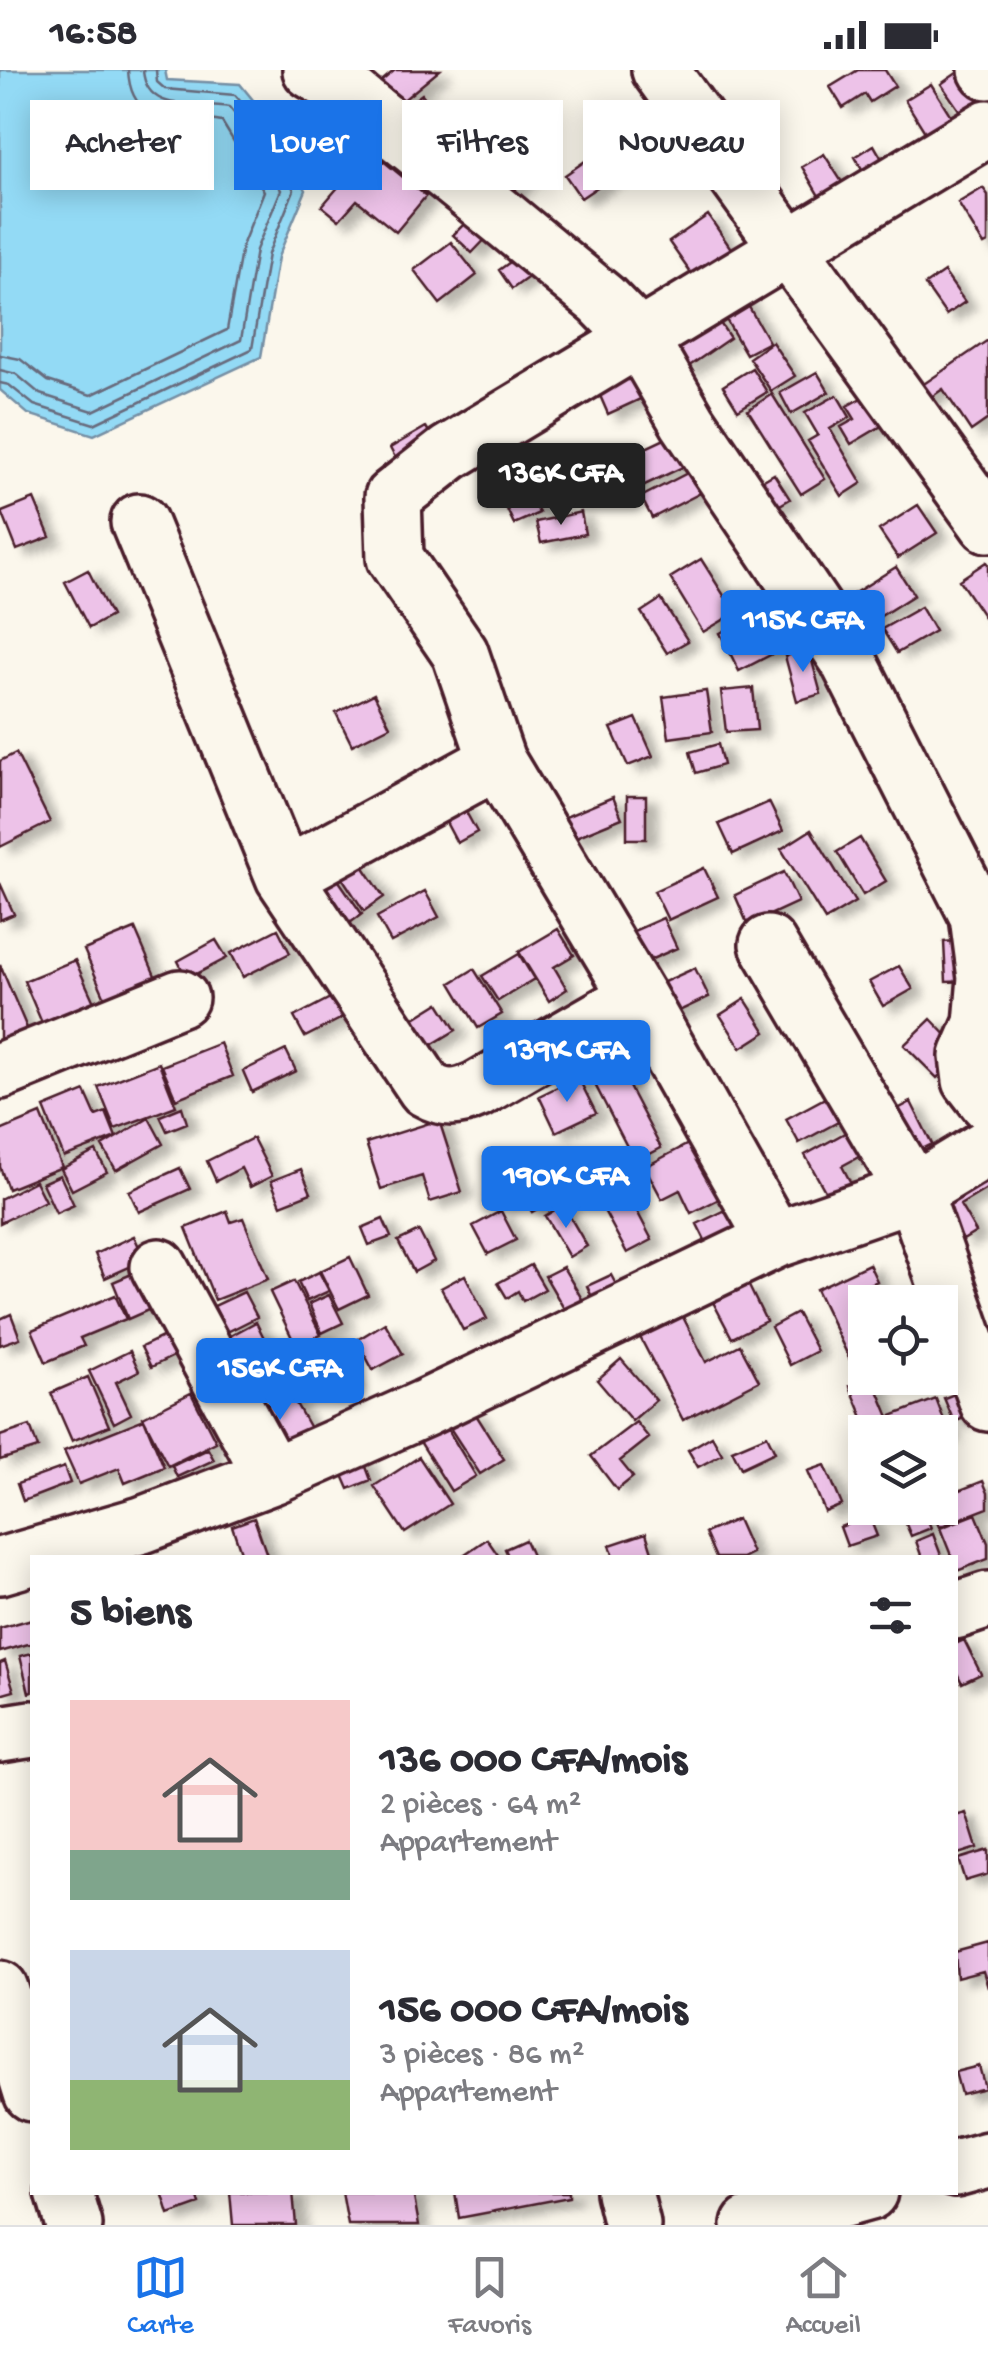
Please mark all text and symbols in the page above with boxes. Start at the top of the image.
text: 16:58 [50,13,137,57]
chip: Acheter [30,100,214,190]
chip: Louer [234,100,382,190]
chip: Filtres [402,100,563,190]
chip: Nouveau [583,100,780,190]
pin: 136K CFA [458,443,664,528]
text: 136K CFA [499,456,623,494]
pin: 115K CFA [700,590,906,675]
text: 115K CFA [743,603,863,641]
pin: 139K CFA [464,1020,670,1105]
text: 139K CFA [505,1033,629,1071]
pin: 190K CFA [463,1146,669,1231]
text: 190K CFA [504,1159,628,1197]
map controls [848,1285,958,1525]
button: locate [848,1285,958,1395]
pin: 156K CFA [177,1338,383,1423]
text: 156K CFA [218,1351,342,1389]
button: layers [848,1415,958,1525]
icon: filters [863,1588,918,1643]
text: 5 biens [70,1591,190,1640]
text: 136 000 CFA/mois [380,1738,687,1787]
icon: home [150,1740,270,1860]
text: 2 pièces · 64 m² [380,1787,581,1825]
text: Appartement [380,1825,557,1863]
text: 156 000 CFA/mois [380,1988,687,2037]
icon: home [150,1990,270,2110]
text: 3 pièces · 86 m² [380,2037,584,2075]
text: Appartement [380,2075,557,2113]
tab: Carte [127,2250,194,2343]
tab: Favoris [448,2250,531,2343]
tab: Accueil [785,2250,861,2343]

